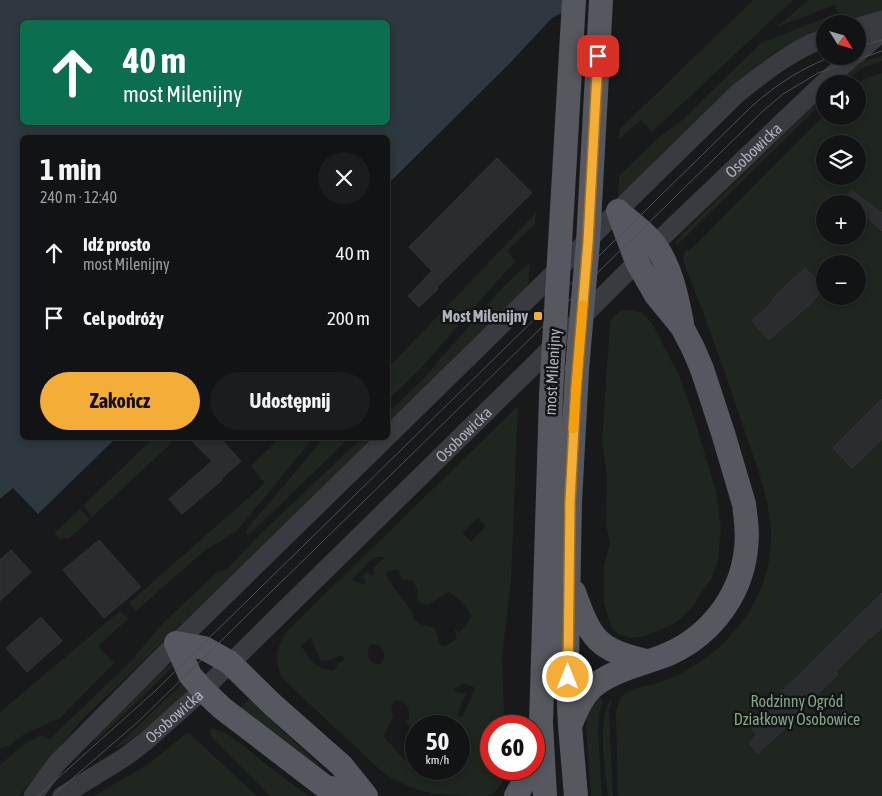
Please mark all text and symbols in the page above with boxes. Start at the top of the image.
north arrow [816,15,866,65]
map controls [816,15,866,305]
pin [577,35,619,77]
icon: ahead [40,40,105,105]
text: 40 m [123,40,186,80]
icon: arrive [584,42,612,70]
button: sound [816,75,866,125]
text: most Milenijny [123,81,242,107]
street label: Osobowicka [721,119,785,181]
button: layers [816,135,866,185]
text: 1 min [40,152,101,186]
button: close [318,152,370,204]
text: 240 m · 12:40 [40,188,117,206]
button: + [816,195,866,245]
text: Idź prosto [83,233,151,255]
icon: ahead [40,239,68,267]
text: 40 m [336,242,370,264]
text: most Milenijny [83,255,170,273]
button: − [816,255,866,305]
icon: arrive [40,304,68,332]
text: Cel podróży [83,307,164,329]
text: 200 m [327,307,370,329]
place label: Most Milenijny [442,307,528,325]
marker: Most Milenijny [532,310,544,322]
street label: most Milenijny [541,328,564,416]
button: Zakończ [40,372,200,430]
button: Udostępnij [210,372,370,430]
street label: Osobowicka [432,403,495,466]
position arrow [541,650,593,702]
street label: Osobowicka [141,686,206,746]
park label: Rodzinny Ogród Działkowy Osobowice [734,692,860,729]
speed limit sign: 60 [480,715,545,780]
text: 50 [426,727,449,755]
text: km/h [426,753,449,767]

